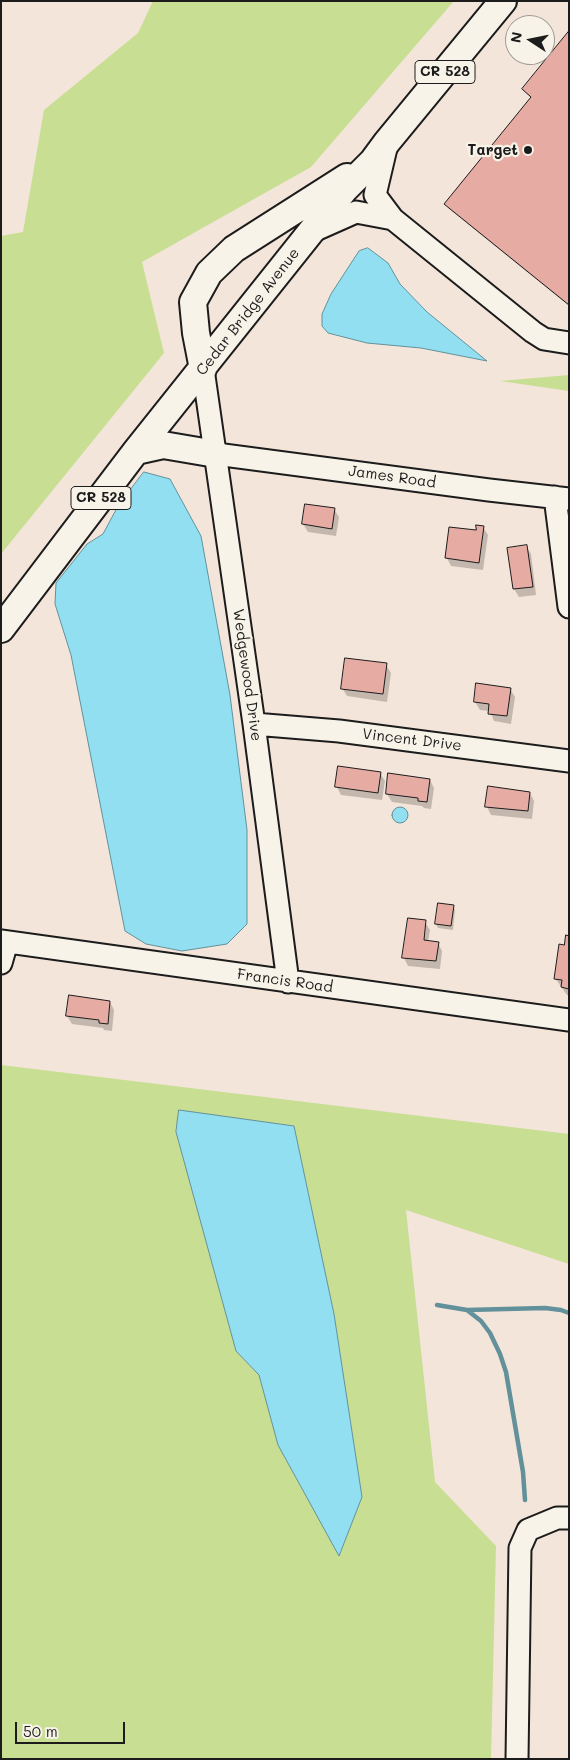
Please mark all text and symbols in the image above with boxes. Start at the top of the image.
north arrow [505,15,555,65]
text: N [505,30,526,44]
road number: CR 528 [415,61,475,84]
place label: Target [468,141,518,159]
marker: Target [522,144,534,156]
street label: Cedar Bridge Avenue [193,245,303,379]
street label: James Road [347,462,437,492]
road number: CR 528 [71,486,131,509]
street label: Wedgewood Drive [229,608,265,742]
street label: Vincent Drive [361,725,463,755]
street label: Francis Road [236,965,334,997]
scale bar [18,1712,128,1744]
text: 50 m [23,1721,58,1741]

